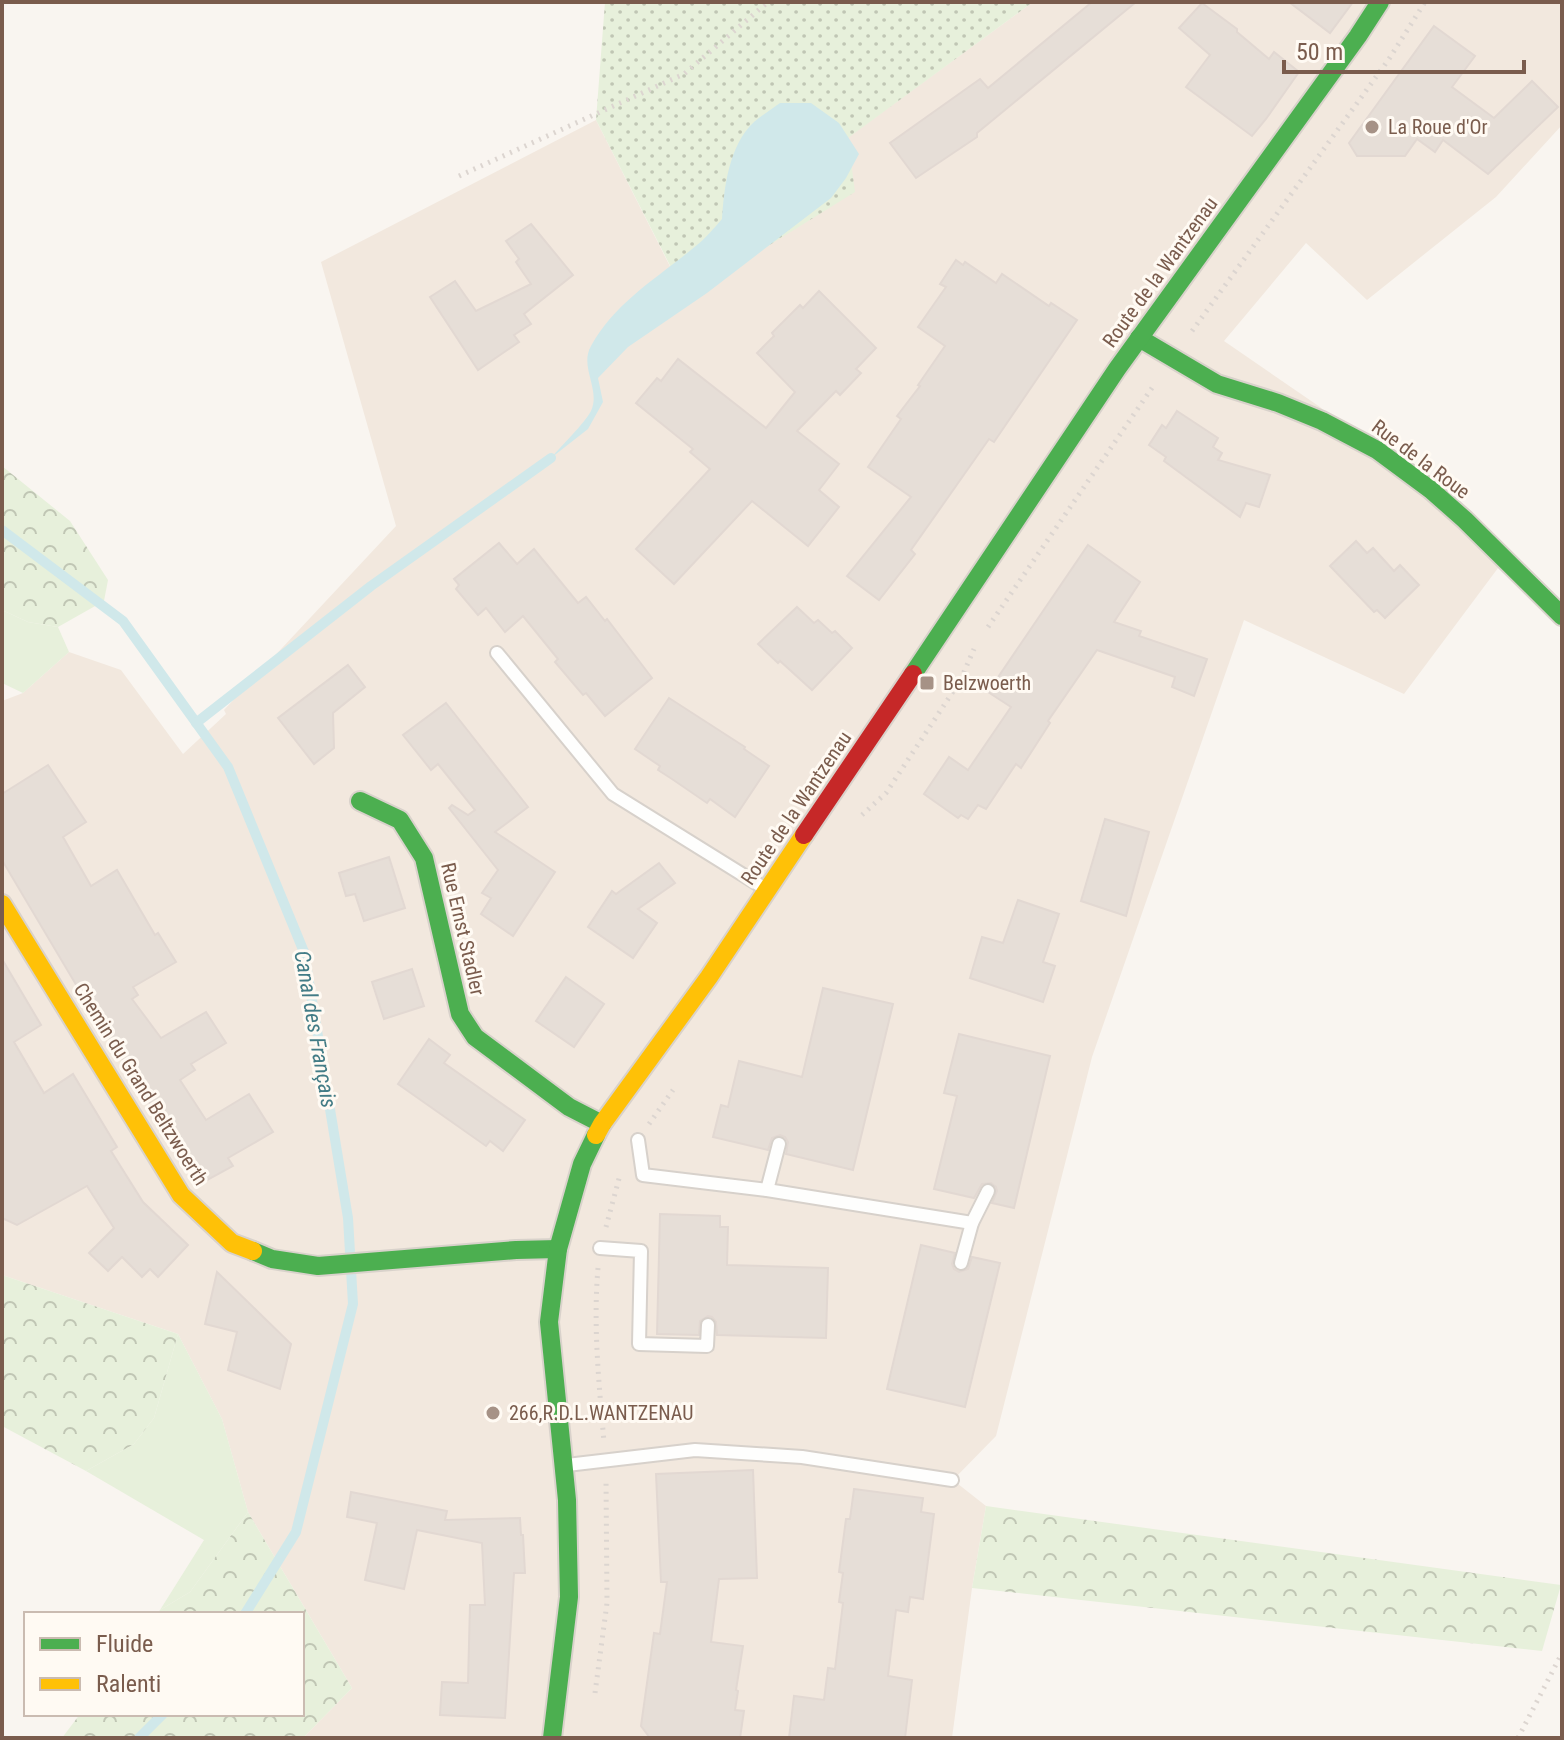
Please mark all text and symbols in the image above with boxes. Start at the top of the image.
scale bar [1284,24,1524,74]
text: 50 m [1296,38,1343,66]
place label: La Roue d'Or [1388,115,1488,139]
marker: La Roue d'Or [1363,118,1381,136]
street label: Route de la Wantzenau [1097,192,1223,352]
street label: Rue de la Roue [1367,414,1475,504]
place label: Belzwoerth [943,671,1031,695]
marker: Belzwoerth [918,674,936,692]
street label: Route de la Wantzenau [736,727,856,889]
street label: Rue Ernst Stadler [436,860,490,998]
water label: Canal des Français [289,948,342,1110]
street label: Chemin du Grand Beltzwoerth [69,978,213,1190]
place label: 266,R.D.L.WANTZENAU [509,1401,693,1425]
marker: 266,R.D.L.WANTZENAU [484,1404,502,1422]
legend [24,1612,304,1716]
text: Fluide [96,1630,153,1658]
text: Ralenti [96,1670,161,1698]

